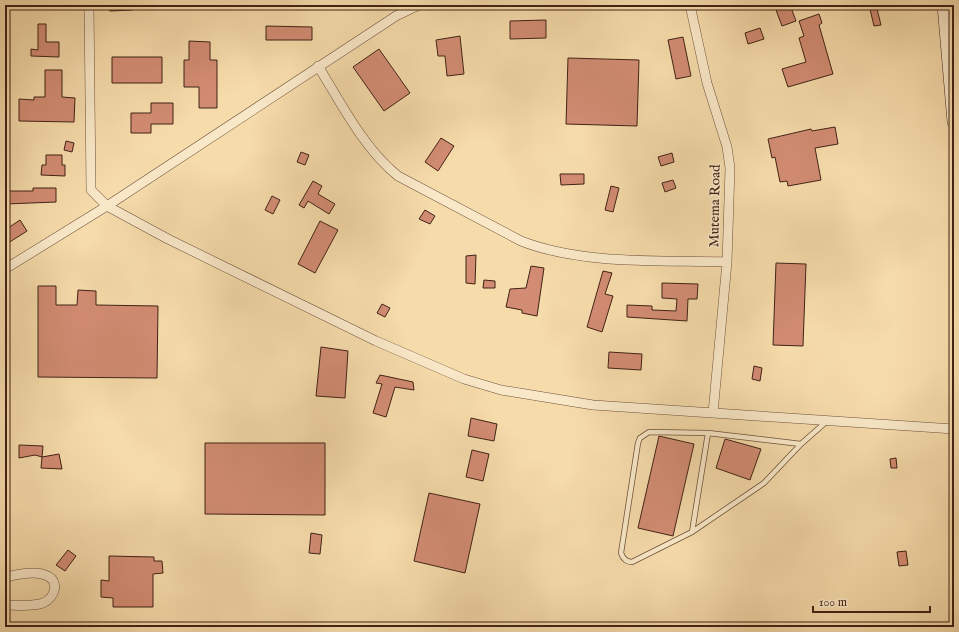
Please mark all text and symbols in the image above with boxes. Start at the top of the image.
street label: Mutema Road [705,164,725,248]
scale bar [813,588,930,614]
text: 100 m [819,595,847,610]

